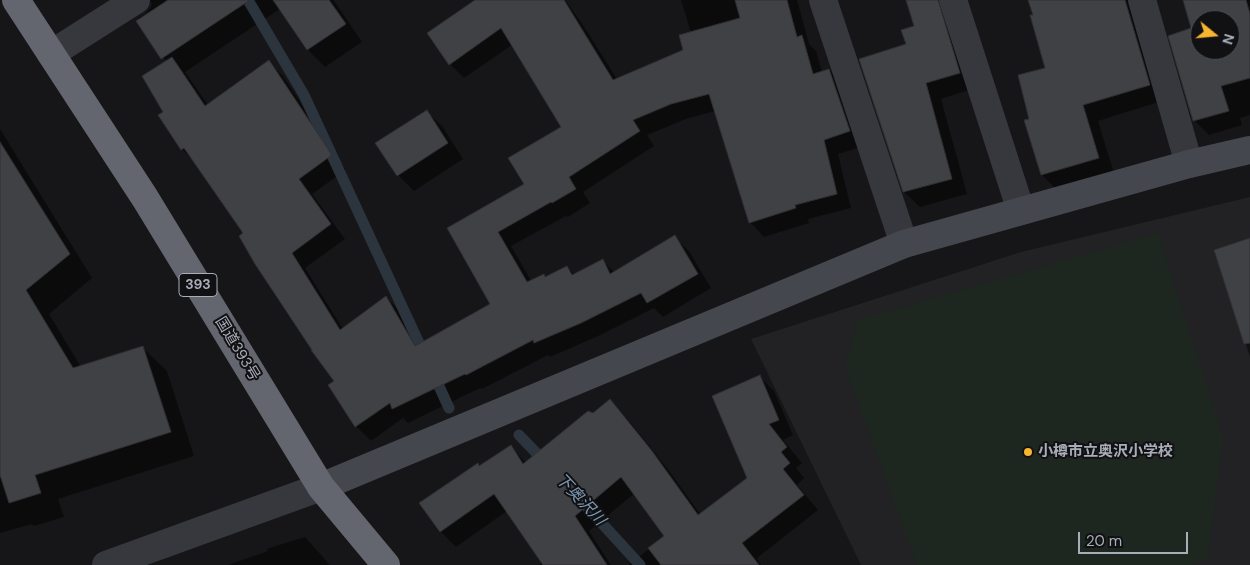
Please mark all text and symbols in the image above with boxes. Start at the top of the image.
north arrow [1190,10,1240,60]
text: N [1218,32,1238,47]
road number: 393 [179,274,217,296]
street label: 国道393号 [211,314,263,384]
place label: 小樽市立奥沢小学校 [1038,443,1173,461]
marker: 小樽市立奥沢小学校 [1022,446,1034,458]
water label: 下奥沢川 [551,470,609,530]
scale bar [1080,522,1190,554]
text: 20 m [1086,531,1122,551]

